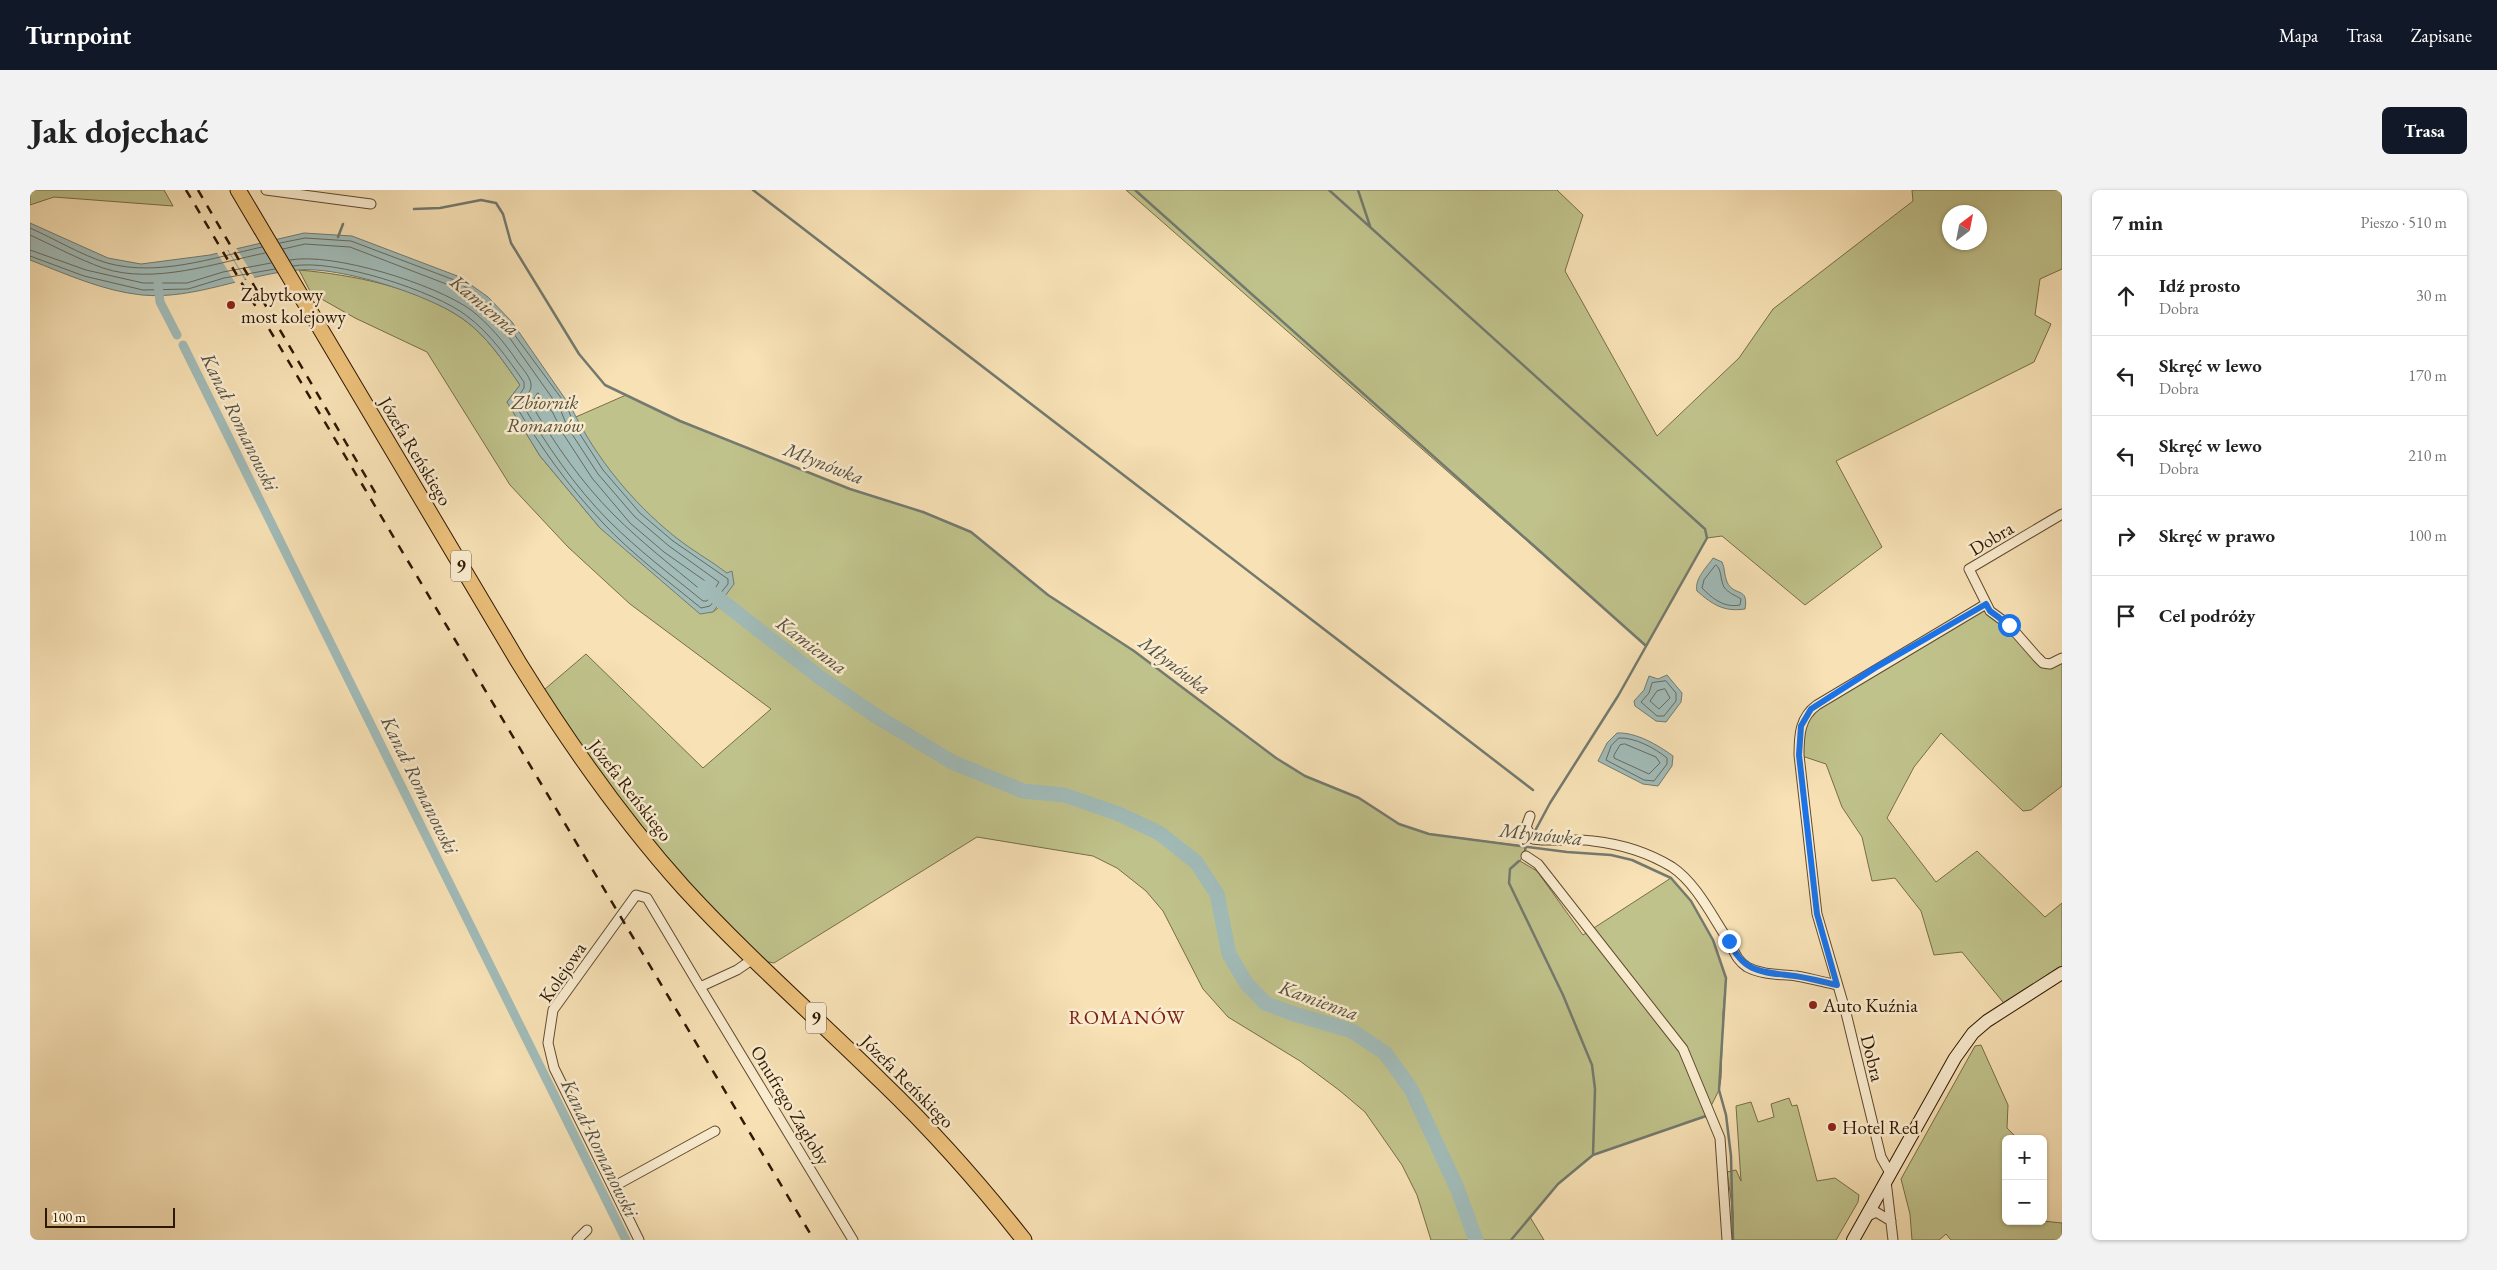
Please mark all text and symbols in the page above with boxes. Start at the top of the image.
text: Turnpoint [25,20,131,51]
text: Mapa [2279,24,2318,47]
text: Trasa [2346,24,2383,47]
text: Zapisane [2411,24,2472,47]
button: Trasa [2382,107,2467,154]
text: Jak dojechać [30,108,209,153]
north arrow [1942,205,1987,250]
text: 7 min [2112,209,2163,236]
text: Pieszo · 510 m [2361,212,2447,233]
water label: Kamienna [444,268,525,341]
text: Idź prosto [2159,273,2240,298]
place label: Zabytkowy most kolejowy [241,282,347,329]
icon: ahead [2112,282,2140,310]
text: 30 m [2416,285,2447,306]
text: Dobra [2159,298,2199,319]
marker: Zabytkowy most kolejowy [225,299,237,311]
water label: Kanał Romanowski [195,348,285,497]
text: Skręć w lewo [2159,353,2262,378]
icon: left [2112,362,2140,390]
text: 170 m [2408,365,2447,386]
text: Dobra [2159,378,2199,399]
water label: Zbiornik Romanów [506,389,584,438]
street label: Józefa Reńskiego [372,390,458,510]
text: Skręć w lewo [2159,433,2262,458]
water label: Młynówka [779,436,868,490]
icon: left [2112,442,2140,470]
text: 210 m [2408,445,2447,466]
text: Dobra [2159,458,2199,479]
street label: Dobra [1964,515,2018,561]
icon: right [2112,522,2140,550]
text: Skręć w prawo [2159,523,2275,548]
text: 100 m [2408,525,2447,546]
road number: 9 [451,551,471,582]
icon: arrive [2112,602,2140,630]
text: Cel podróży [2159,603,2255,628]
water label: Kamienna [771,609,853,680]
route start [1998,614,2021,637]
water label: Młynówka [1133,629,1216,701]
water label: Kanał Romanowski [375,711,465,860]
street label: Józefa Reńskiego [582,733,678,846]
water label: Młynówka [1497,817,1584,851]
route end [1718,930,1741,953]
street label: Kolejowa [533,937,592,1007]
water label: Kamienna [1275,973,1362,1026]
place label: Auto Kuźnia [1822,993,1918,1018]
marker: Auto Kuźnia [1807,999,1819,1011]
road number: 9 [806,1002,826,1034]
district label: ROMANÓW [1068,1004,1186,1030]
street label: Józefa Reńskiego [854,1028,960,1134]
street label: Dobra [1855,1032,1890,1085]
street label: Onufrego Zagłoby [745,1041,837,1170]
water label: Kanał Romanowski [555,1074,645,1223]
place label: Hotel Red [1842,1115,1919,1140]
marker: Hotel Red [1826,1121,1838,1133]
map controls [2002,1135,2047,1225]
button: + [2002,1135,2047,1180]
button: − [2002,1180,2047,1225]
scale bar [45,1205,175,1228]
text: 100 m [52,1208,86,1226]

